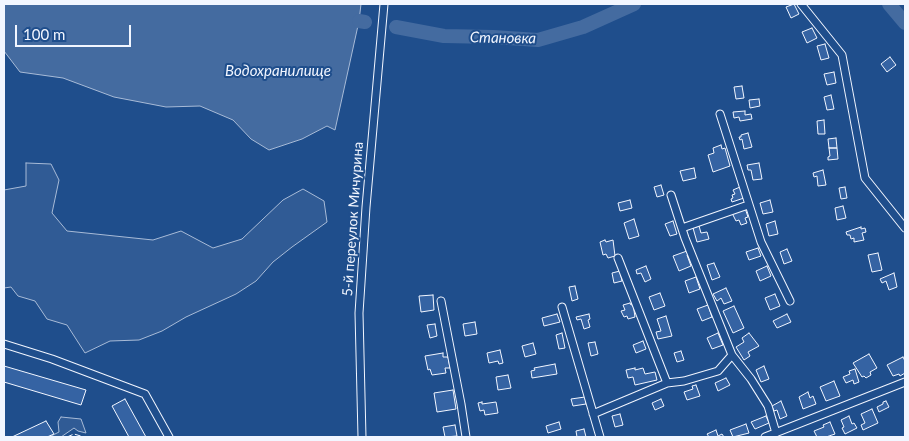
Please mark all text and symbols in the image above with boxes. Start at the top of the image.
scale bar [18,15,134,47]
text: 100 m [23,25,65,43]
water label: Становка [470,28,536,48]
water label: Водохранилище [225,62,331,80]
street label: 5-й переулок Мичурина [339,141,367,297]

